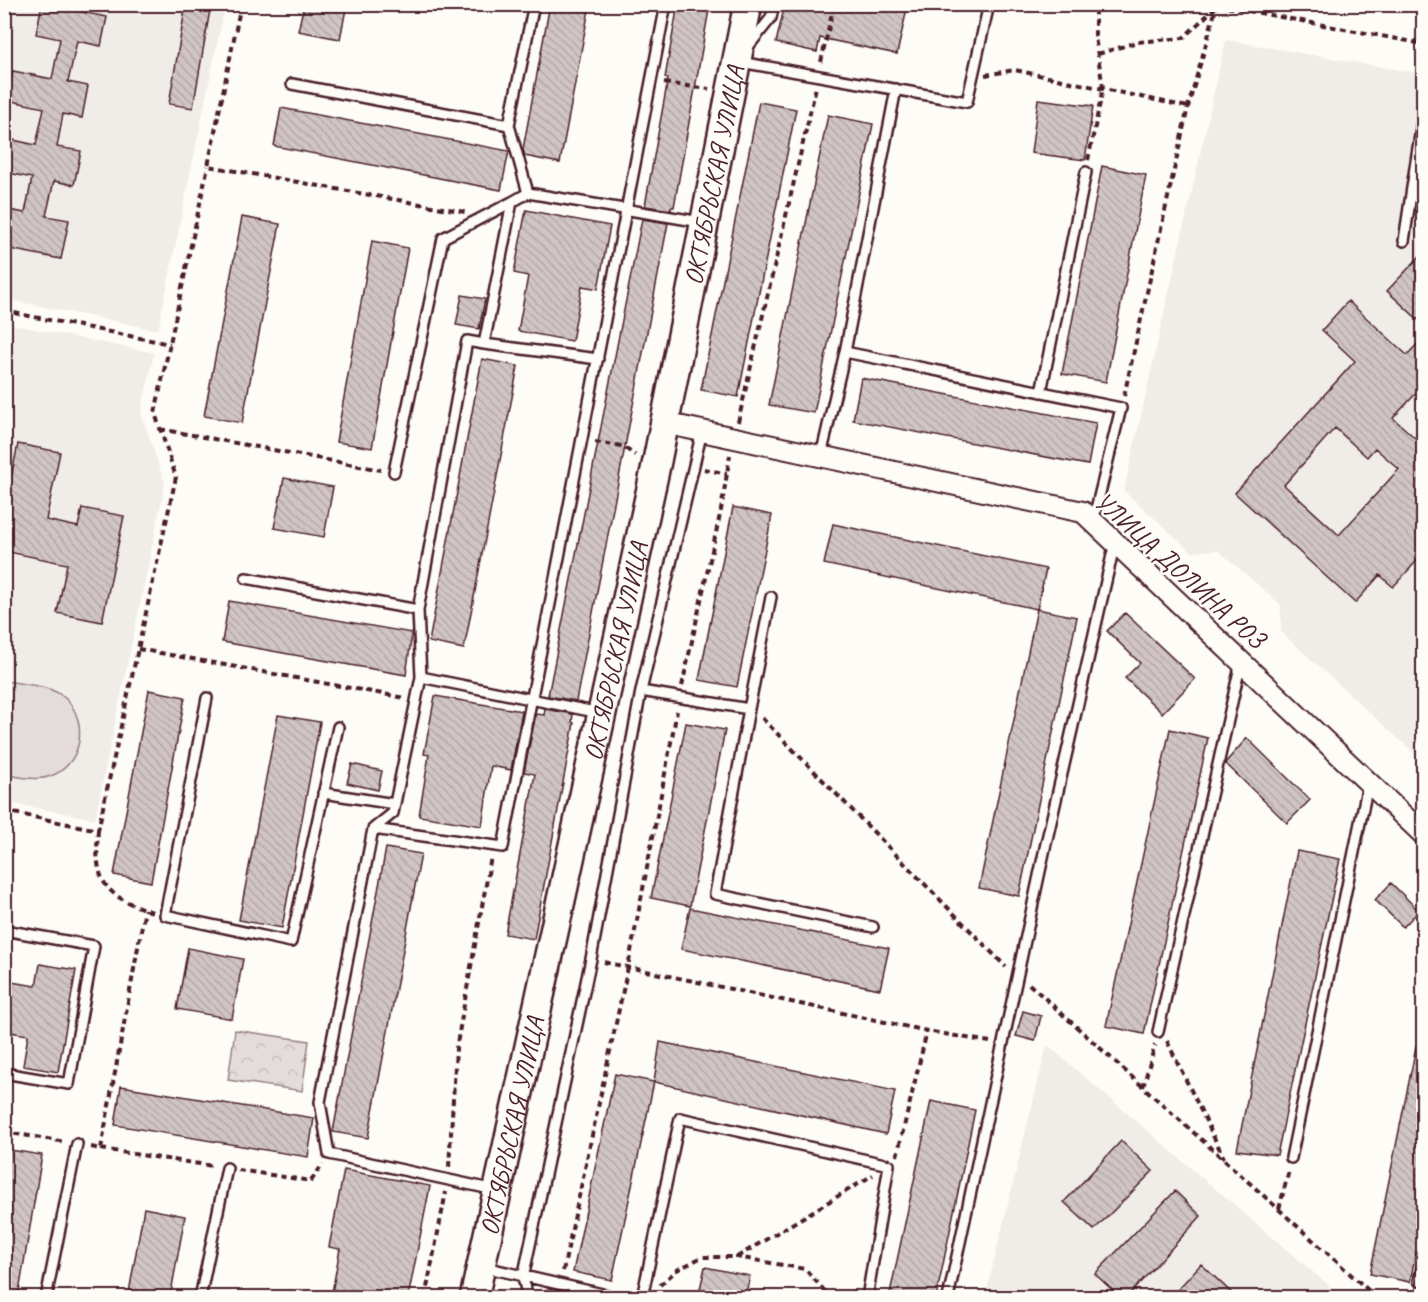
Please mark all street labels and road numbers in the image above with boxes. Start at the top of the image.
street label: ОКТЯБРЬСКАЯ УЛИЦА [676,61,752,288]
street label: УЛИЦА ДОЛИНА РОЗ [1088,485,1274,657]
street label: ОКТЯБРЬСКАЯ УЛИЦА [576,537,656,763]
street label: ОКТЯБРЬСКАЯ УЛИЦА [472,1012,552,1238]

